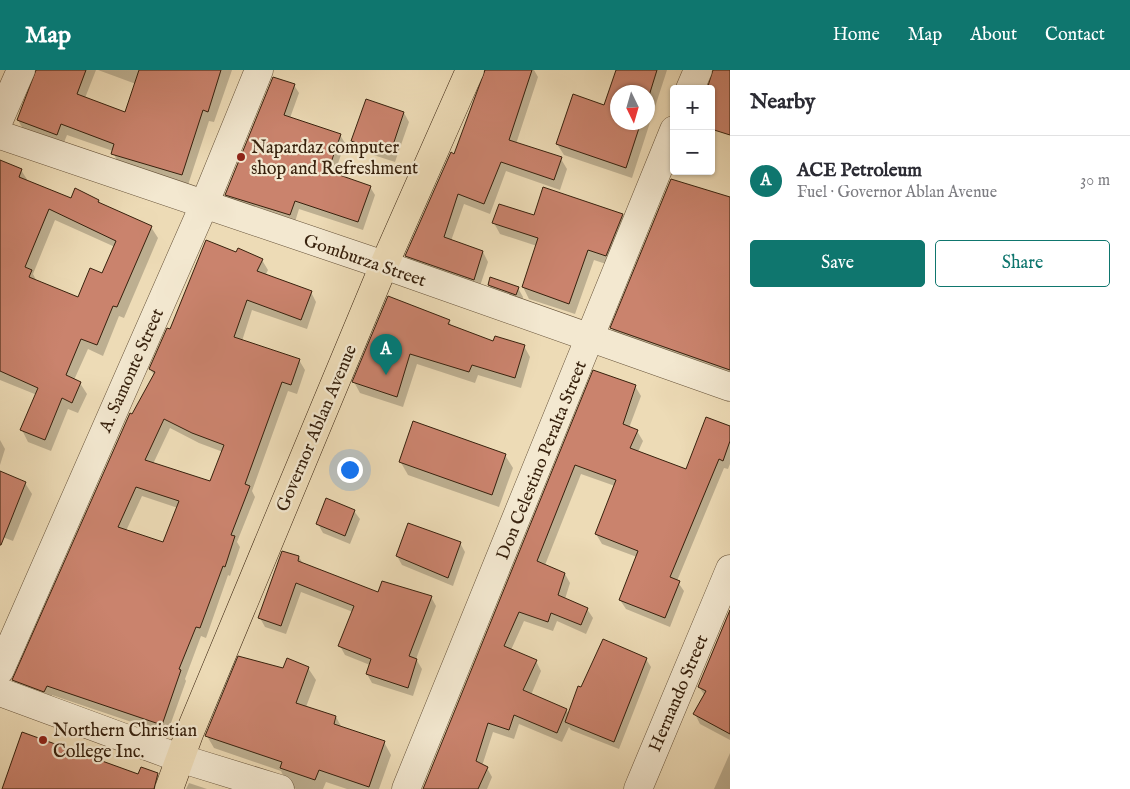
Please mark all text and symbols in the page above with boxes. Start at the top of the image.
text: Map [25,20,71,51]
text: Home [833,24,880,47]
text: Map [908,24,942,47]
text: About [970,24,1017,47]
text: Contact [1045,24,1105,47]
north arrow [610,85,655,130]
map controls [670,85,715,175]
button: + [670,85,715,130]
text: Nearby [750,89,815,116]
button: − [670,130,715,175]
place label: Napardaz computer shop and Refreshment [251,137,418,181]
marker: Napardaz computer shop and Refreshment [235,151,247,163]
text: ACE Petroleum [797,159,922,183]
text: A [761,171,771,191]
text: 30 m [1080,171,1110,191]
text: Fuel · Governor Ablan Avenue [797,183,997,203]
street label: Gomburza Street [300,230,429,293]
button: Save [750,240,925,287]
button: Share [935,240,1110,287]
street label: A. Samonte Street [94,305,170,437]
pin: A [370,334,402,375]
street label: Governor Ablan Avenue [272,342,363,516]
street label: Don Celestino Peralta Street [492,358,593,563]
your location [337,457,363,483]
street label: Hernando Street [644,632,714,756]
place label: Northern Christian College Inc. [53,720,197,764]
marker: Northern Christian College Inc. [37,734,49,746]

